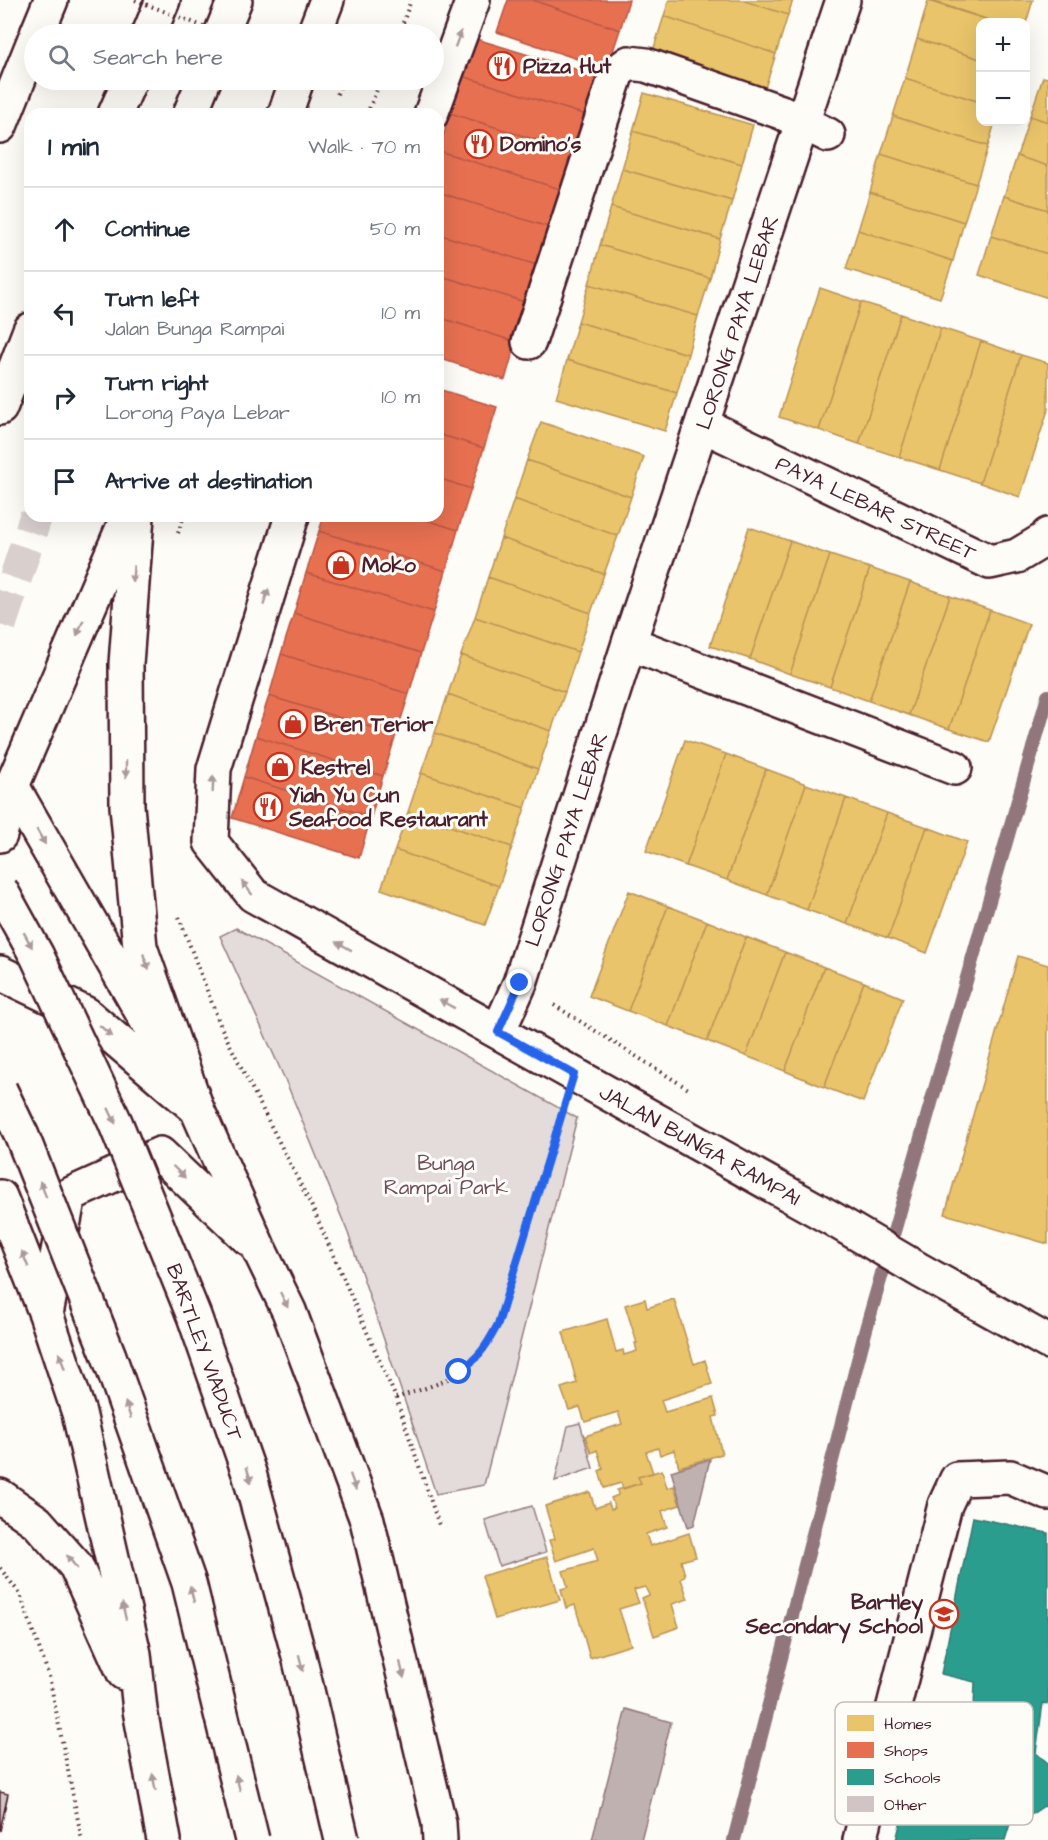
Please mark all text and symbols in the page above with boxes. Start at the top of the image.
map controls [976,18,1030,126]
button: + [976,18,1030,72]
search box [24,24,444,90]
one-way arrow [454,30,464,48]
icon: search [45,41,78,74]
text: Search here [93,42,223,73]
restaurant icon: Pizza Hut [486,50,518,82]
place label: Pizza Hut [523,52,612,81]
button: − [976,72,1030,126]
restaurant icon: Domino's [463,128,495,160]
text: 1 min [48,129,99,165]
place label: Domino's [500,130,582,159]
text: Walk · 70 m [308,133,420,161]
street label: LORONG PAYA LEBAR [689,211,786,433]
icon: ahead [48,213,81,246]
text: Continue [105,214,190,245]
text: 50 m [370,215,420,243]
text: Turn left [105,284,199,315]
icon: left [48,297,81,330]
text: 10 m [381,299,420,327]
text: Jalan Bunga Rampai [105,315,284,343]
text: Turn right [105,368,208,399]
icon: right [48,381,81,414]
text: 10 m [381,383,420,411]
text: Lorong Paya Lebar [105,399,290,427]
street label: PAYA LEBAR STREET [771,449,982,568]
icon: arrive [48,465,81,498]
text: Arrive at destination [105,466,312,497]
shop icon: Moko [325,549,357,581]
place label: Moko [362,551,416,580]
one-way arrow [128,565,138,584]
one-way arrow [262,588,271,606]
one-way arrow [75,619,84,637]
shop icon: Bren Terior [277,708,309,740]
place label: Bren Terior [314,710,434,739]
street label: LORONG PAYA LEBAR [518,728,615,950]
shop icon: Kestrel [264,751,296,783]
place label: Kestrel [301,753,371,782]
one-way arrow [121,760,131,779]
one-way arrow [209,774,218,793]
place label: Yiah Yu Cun Seafood Restaurant [288,781,488,834]
restaurant icon: Yiah Yu Cun Seafood Restaurant [252,791,284,823]
one-way arrow [36,829,47,845]
one-way arrow [241,880,254,896]
one-way arrow [23,932,33,949]
one-way arrow [335,941,352,951]
one-way arrow [142,954,151,972]
route end [506,969,532,995]
one-way arrow [438,999,455,1009]
one-way arrow [98,1024,113,1037]
street label: JALAN BUNGA RAMPAI [594,1078,806,1213]
one-way arrow [107,1108,117,1126]
park label: Bunga Rampai Park [384,1149,508,1203]
one-way arrow [172,1165,186,1179]
one-way arrow [38,1179,48,1197]
one-way arrow [19,1250,29,1268]
street label: BARTLEY VIADUCT [159,1260,250,1445]
one-way arrow [279,1291,288,1308]
one-way arrow [56,1352,66,1370]
route start [445,1358,471,1384]
one-way arrow [123,1400,133,1418]
one-way arrow [245,1466,254,1484]
one-way arrow [348,1473,358,1491]
one-way arrow [65,1554,78,1570]
one-way arrow [186,1585,196,1603]
place label: Bartley Secondary School [744,1588,924,1644]
school or university icon: Bartley Secondary School [928,1598,960,1630]
one-way arrow [119,1602,129,1620]
one-way arrow [296,1654,306,1672]
one-way arrow [398,1661,408,1680]
legend [835,1702,1033,1825]
text: Homes [884,1713,932,1735]
text: Shops [884,1740,928,1762]
text: Schools [884,1767,941,1789]
one-way arrow [149,1773,158,1792]
one-way arrow [233,1774,243,1792]
text: Other [884,1794,927,1816]

